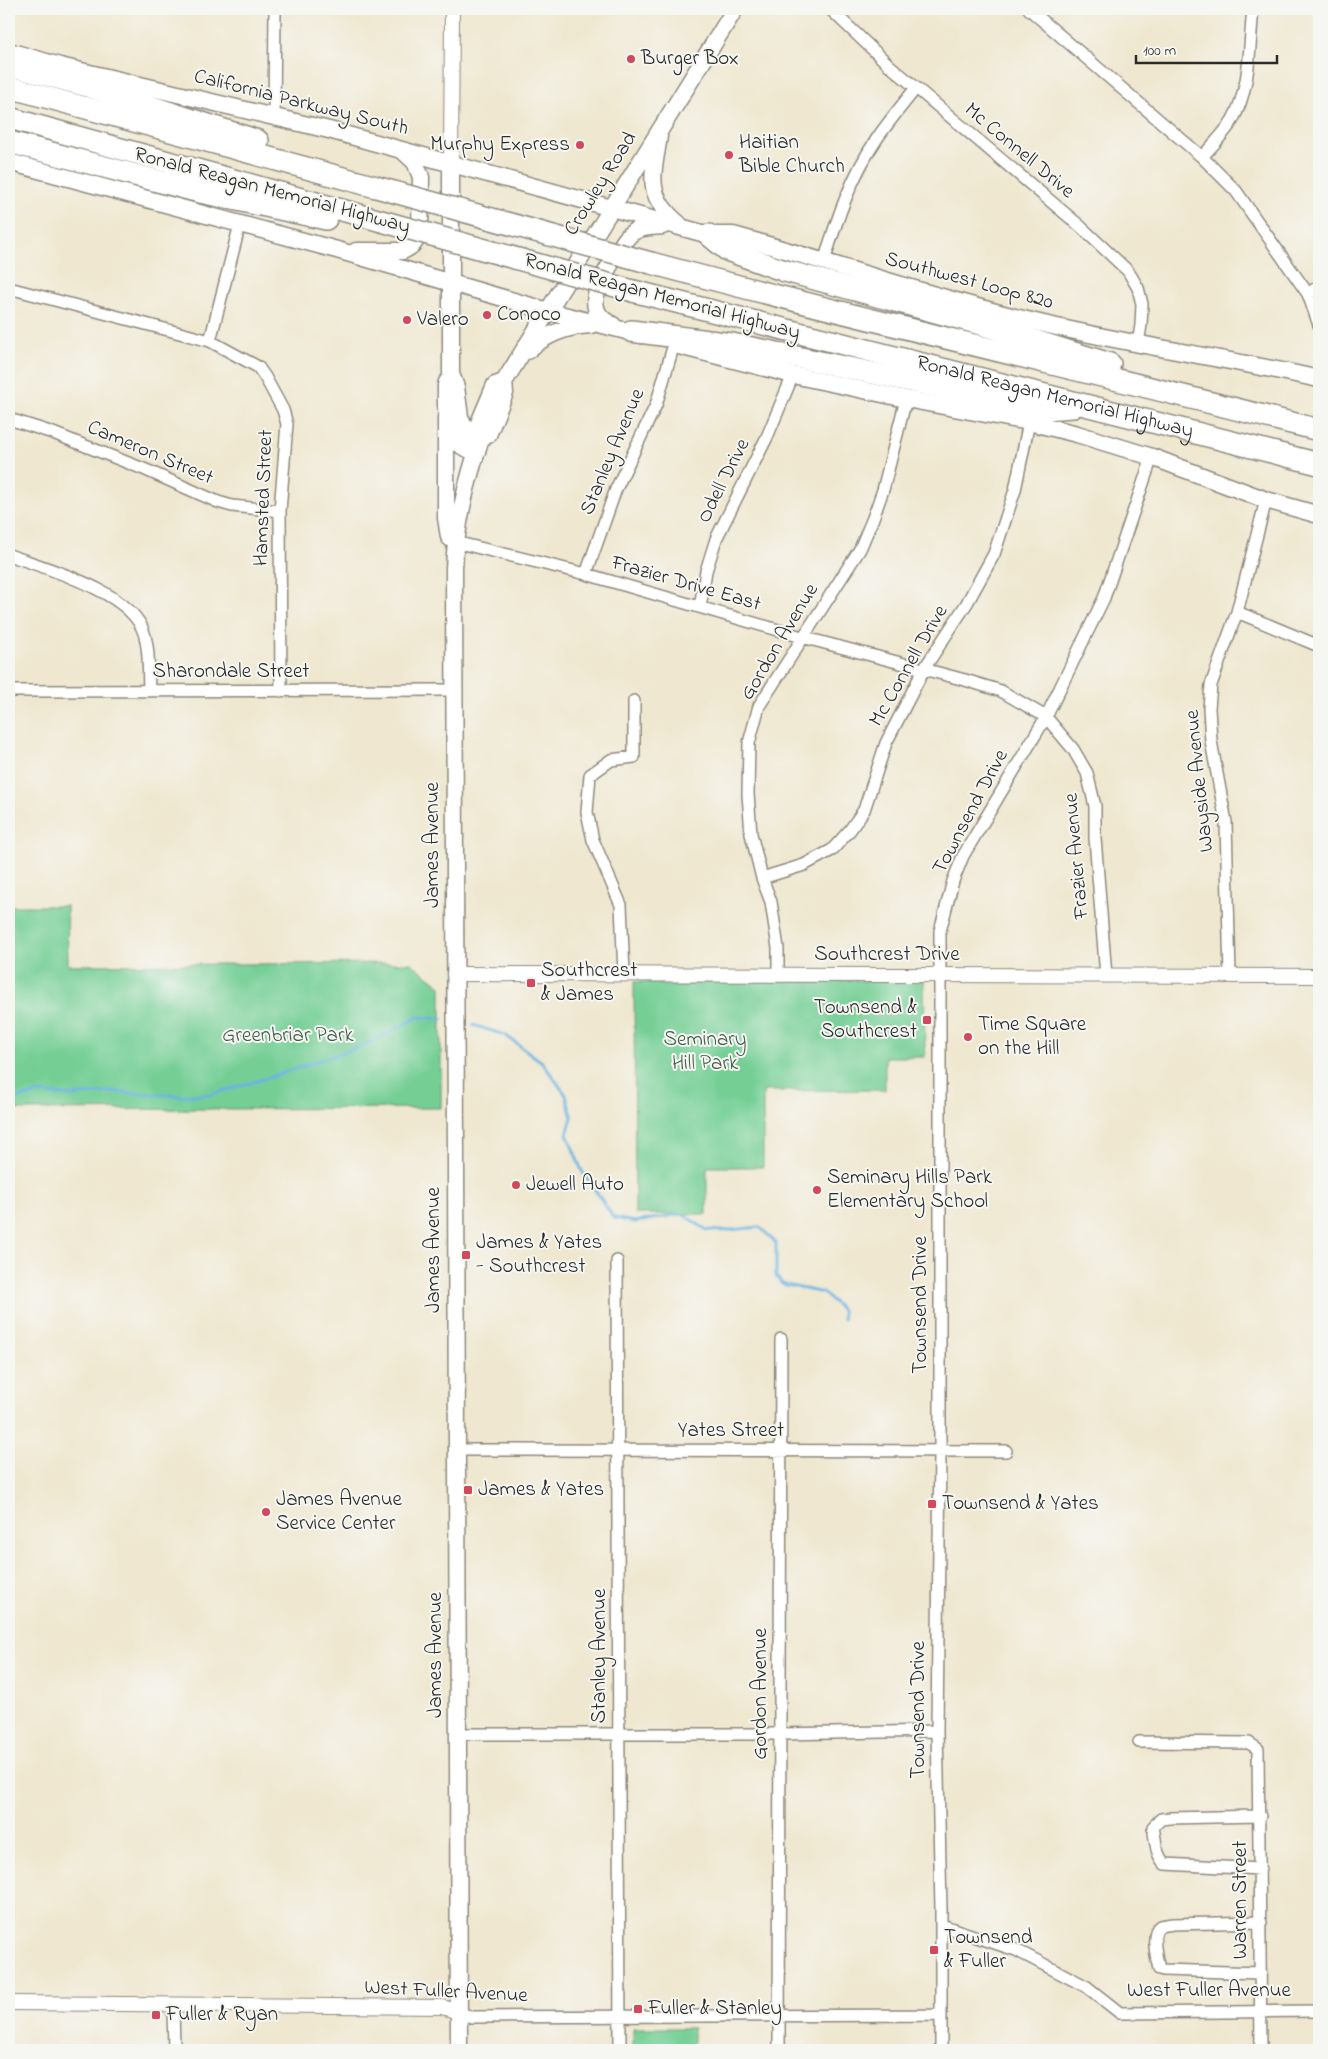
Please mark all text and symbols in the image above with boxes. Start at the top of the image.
scale bar [1136,32,1277,64]
text: 100 m [1143,40,1176,62]
place label: Burger Box [640,44,739,76]
marker: Burger Box [625,53,637,65]
street label: California Parkway South [190,62,411,146]
street label: Mc Connell Drive [957,96,1081,207]
street label: Crowley Road [557,126,647,243]
place label: Haitian Bible Church [738,128,845,182]
place label: Murphy Express [430,130,570,162]
marker: Murphy Express [574,139,586,151]
street label: Ronald Reagan Memorial Highway [130,140,413,244]
marker: Haitian Bible Church [723,149,735,161]
street label: Southwest Loop 820 [881,244,1057,318]
street label: Ronald Reagan Memorial Highway [520,246,803,350]
place label: Conoco [497,300,561,330]
place label: Valero [416,305,469,335]
marker: Conoco [481,309,493,321]
marker: Valero [401,314,413,326]
street label: Ronald Reagan Memorial Highway [913,348,1197,449]
street label: Stanley Avenue [573,384,655,521]
street label: Cameron Street [82,413,218,493]
street label: Hamsted Street [247,429,281,567]
street label: Odell Drive [690,433,758,528]
street label: Frazier Drive East [607,548,764,620]
street label: Gordon Avenue [733,577,827,706]
street label: Mc Connell Drive [862,599,956,732]
street label: Sharondale Street [153,657,309,687]
street label: Wayside Avenue [1178,708,1224,854]
street label: Townsend Drive [925,744,1017,880]
street label: James Avenue [418,781,448,908]
street label: Frazier Avenue [1057,791,1098,921]
street label: Southcrest Drive [814,940,960,970]
place label: Southcrest & James [541,956,637,1010]
marker: Southcrest & James [525,977,537,989]
place label: Townsend & Southcrest [814,993,917,1047]
place label: Time Square on the Hill [978,1010,1087,1064]
marker: Townsend & Southcrest [921,1014,933,1026]
park label: Greenbriar Park [222,1021,354,1051]
park label: Seminary Hill Park [664,1025,746,1079]
marker: Time Square on the Hill [962,1031,974,1043]
place label: Seminary Hills Park Elementary School [827,1163,993,1219]
place label: Jewell Auto [526,1170,624,1200]
marker: Jewell Auto [510,1179,522,1191]
marker: Seminary Hills Park Elementary School [811,1184,823,1196]
street label: James Avenue [419,1186,449,1313]
place label: James & Yates - Southcrest [476,1228,602,1282]
street label: Townsend Drive [906,1236,936,1374]
marker: James & Yates - Southcrest [460,1249,472,1261]
street label: Yates Street [678,1416,784,1446]
place label: James & Yates [478,1475,604,1505]
marker: James & Yates [462,1484,474,1496]
place label: James Avenue Service Center [276,1485,403,1539]
place label: Townsend & Yates [942,1489,1099,1519]
marker: Townsend & Yates [926,1498,938,1510]
marker: James Avenue Service Center [260,1506,272,1518]
street label: Stanley Avenue [585,1588,617,1723]
street label: James Avenue [421,1591,451,1718]
street label: Gordon Avenue [746,1628,776,1760]
street label: Townsend Drive [904,1641,934,1779]
street label: Warren Street [1226,1841,1256,1959]
place label: Townsend & Fuller [944,1923,1033,1977]
marker: Townsend & Fuller [928,1944,940,1956]
street label: West Fuller Avenue [363,1973,529,2011]
street label: West Fuller Avenue [1127,1976,1291,2006]
place label: Fuller & Stanley [647,1994,782,2026]
place label: Fuller & Ryan [165,2000,278,2032]
marker: Fuller & Stanley [632,2003,644,2015]
marker: Fuller & Ryan [150,2009,162,2021]

